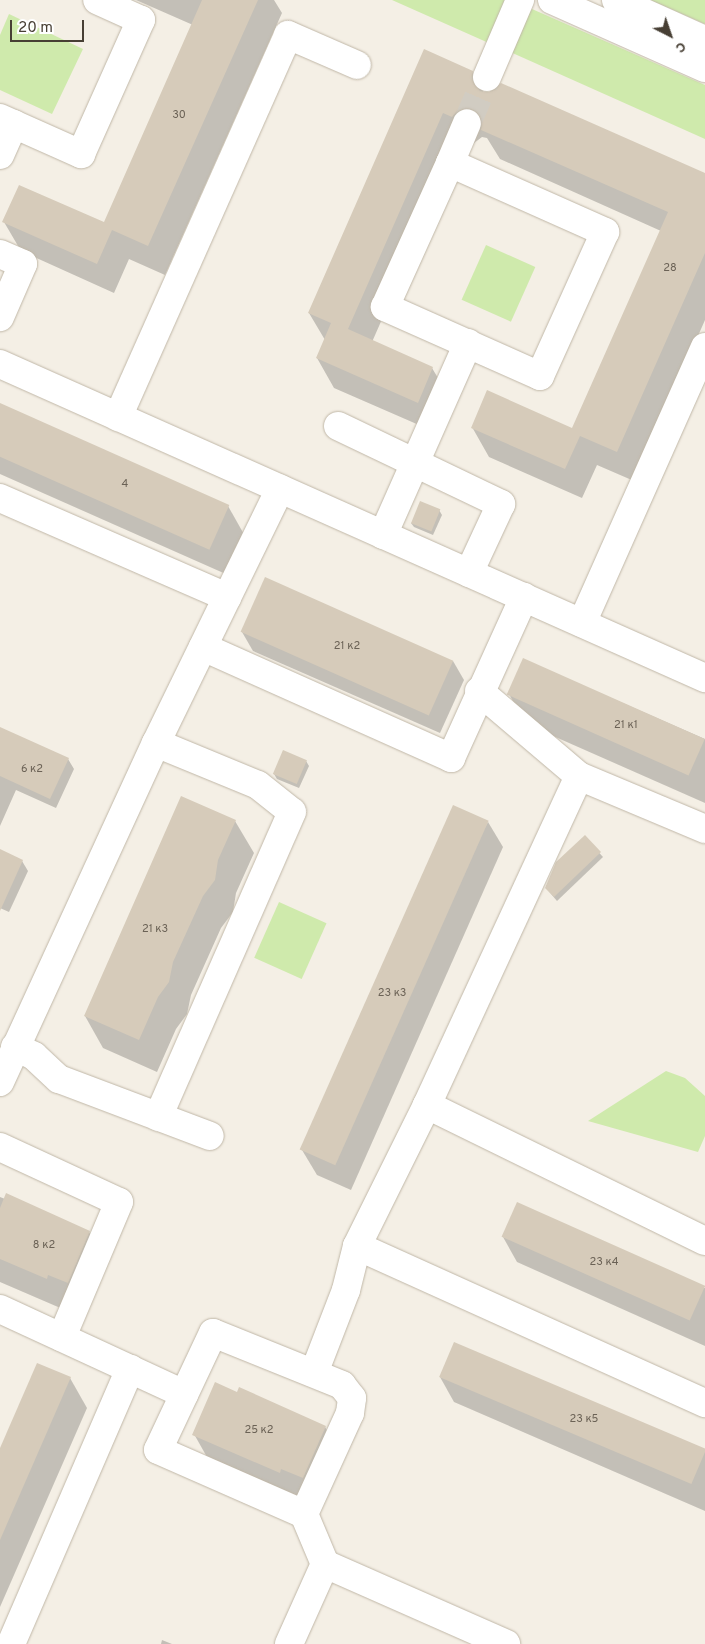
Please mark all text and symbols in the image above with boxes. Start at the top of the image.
scale bar [12,10,86,42]
north arrow [645,10,695,60]
text: 20 m [18,19,53,38]
text: С [671,37,689,56]
house number: 30 [172,108,186,122]
house number: 28 [663,261,677,275]
house number: 4 [122,477,128,491]
house number: 21 к2 [334,639,360,653]
house number: 21 к1 [614,718,638,732]
house number: 6 к2 [21,762,43,776]
house number: 21 к3 [142,922,168,936]
house number: 23 к3 [378,986,406,1000]
house number: 8 к2 [33,1238,55,1252]
house number: 23 к4 [589,1255,619,1269]
house number: 23 к5 [570,1412,598,1426]
house number: 25 к2 [244,1423,274,1437]

